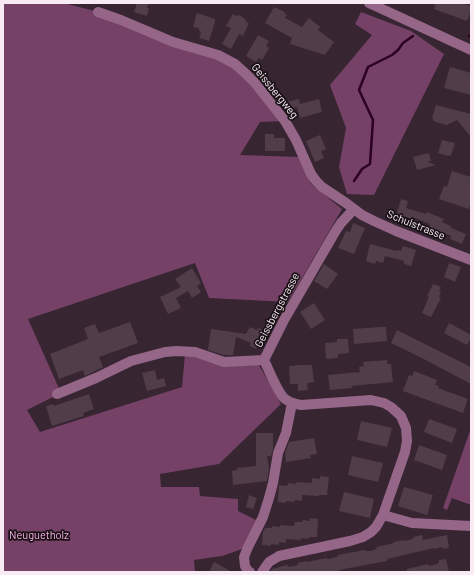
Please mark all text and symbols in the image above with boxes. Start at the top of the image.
street label: Geissbergweg [249,61,301,121]
street label: Schulstrasse [385,207,447,243]
street label: Geissbergstrasse [252,270,302,350]
park label: Neuguetholz [9,528,69,542]

